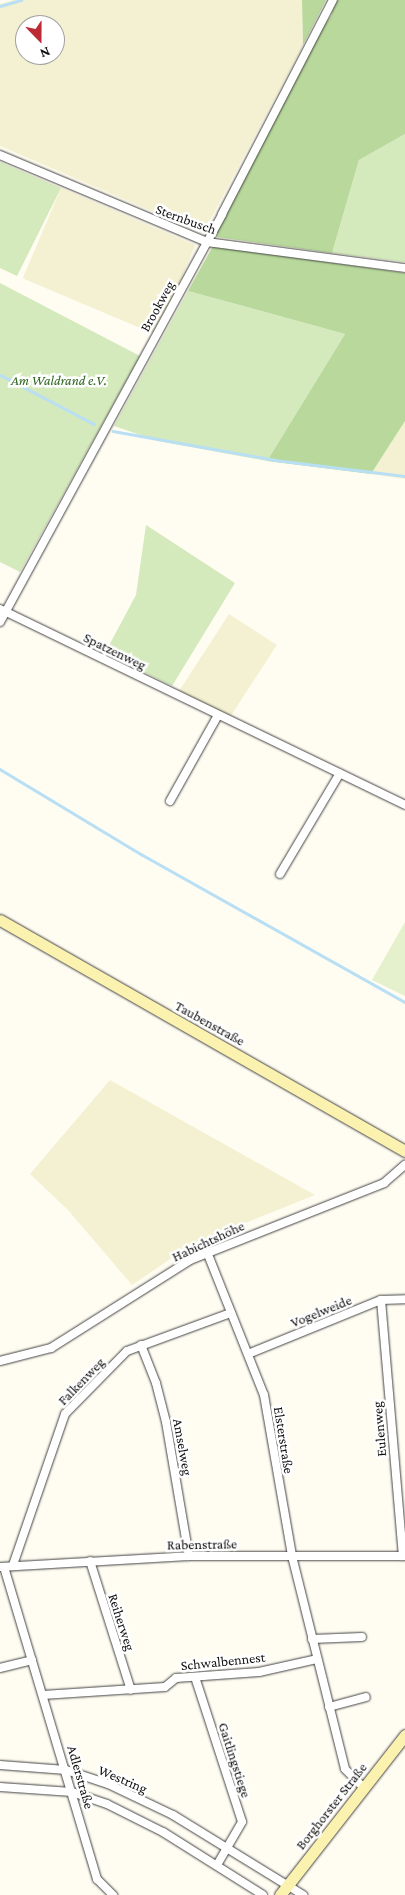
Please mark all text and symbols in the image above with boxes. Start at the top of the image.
north arrow [15,15,65,65]
text: N [38,44,53,62]
street label: Sternbusch [153,200,219,238]
street label: Brookweg [136,278,178,334]
park label: Am Waldrand e.V. [11,372,107,388]
street label: Spatzenweg [81,629,149,673]
street label: Taubenstraße [172,997,248,1049]
street label: Habichtshöhe [169,1217,247,1265]
street label: Vogelweide [288,1291,354,1331]
street label: Falkenweg [54,1354,108,1408]
street label: Eulenweg [368,1401,390,1457]
street label: Elsterstraße [270,1405,298,1475]
street label: Amselweg [170,1417,196,1477]
street label: Rabenstraße [167,1535,237,1553]
street label: Reiherweg [105,1591,139,1653]
street label: Schwalbennest [180,1648,266,1674]
street label: Gaitlingstiege [215,1720,255,1800]
street label: Adlerstraße [64,1743,98,1811]
street label: Borghorster Straße [292,1759,370,1853]
street label: Westring [96,1761,150,1797]

